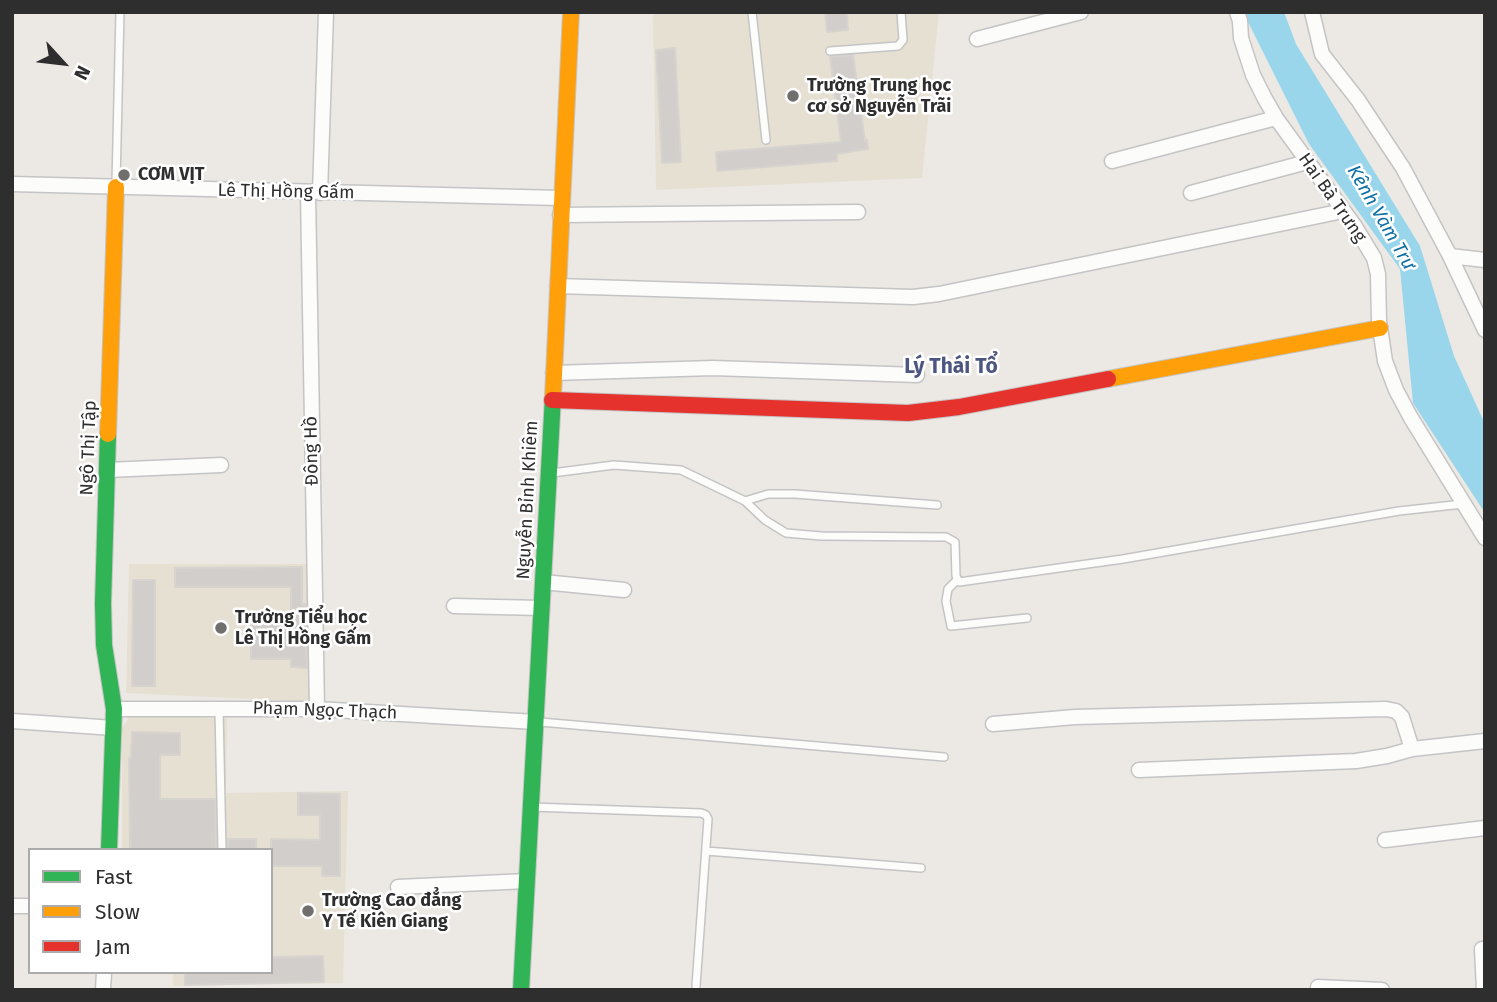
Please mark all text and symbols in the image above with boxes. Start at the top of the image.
north arrow [28,28,98,98]
text: N [69,62,95,84]
place label: Trường Trung học cơ sở Nguyễn Trãi [807,75,951,118]
marker: Trường Trung học cơ sở Nguyễn Trãi [785,88,801,104]
street label: Hai Bà Trưng [1293,149,1371,247]
water label: Kênh Vàm Trư [1342,161,1420,275]
place label: CƠM VỊT [138,164,205,186]
marker: CƠM VỊT [116,167,132,183]
street label: Lê Thị Hồng Gấm [217,180,355,204]
district label: Lý Thái Tổ [904,354,998,380]
street label: Ngô Thị Tập [77,400,101,496]
street label: Đông Hồ [301,416,323,486]
street label: Nguyễn Bỉnh Khiêm [513,420,543,580]
place label: Trường Tiểu học Lê Thị Hồng Gấm [235,607,371,650]
marker: Trường Tiểu học Lê Thị Hồng Gấm [213,620,229,636]
street label: Phạm Ngọc Thạch [252,698,398,724]
legend [28,848,273,974]
text: Fast [95,864,133,890]
place label: Trường Cao đẳng Y Tế Kiên Giang [322,890,461,932]
text: Slow [95,899,140,925]
marker: Trường Cao đẳng Y Tế Kiên Giang [300,903,316,919]
text: Jam [95,934,131,960]

